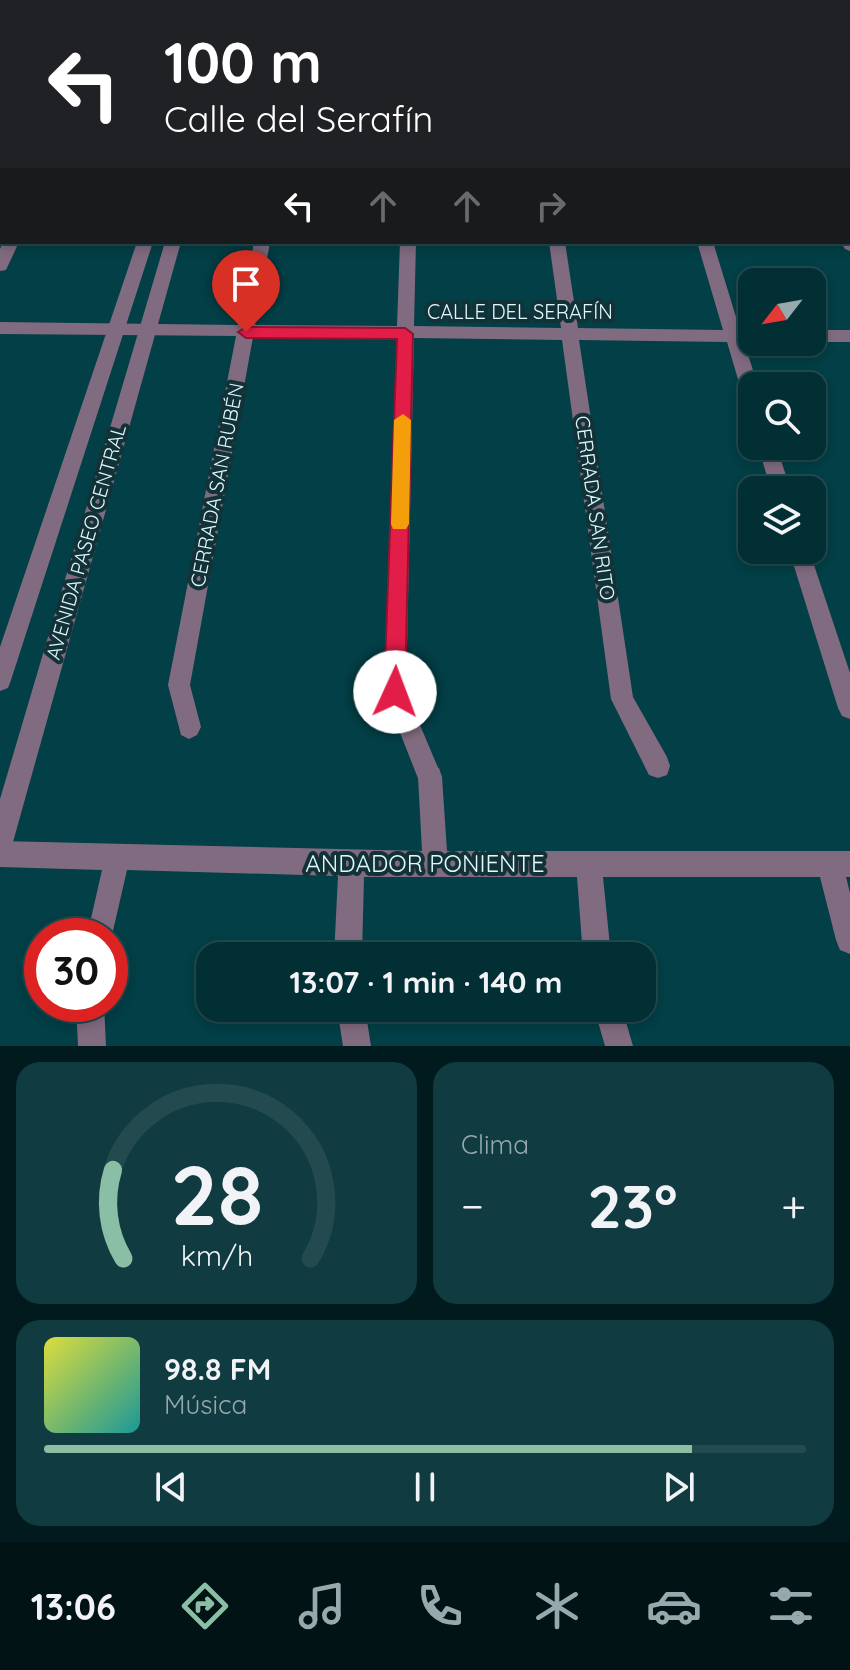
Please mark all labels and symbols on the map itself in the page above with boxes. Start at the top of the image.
pin [212,250,280,332]
north arrow [738,268,826,356]
street label: CALLE DEL SERAFÍN [427,299,613,324]
street label: CERRADA SAN RUBÉN [184,381,249,589]
street label: CERRADA SAN RITO [570,414,621,602]
street label: AVENIDA PASEO CENTRAL [40,421,131,662]
position arrow [353,650,437,734]
street label: ANDADOR PONIENTE [305,848,545,878]
speed limit sign: 30 [24,918,128,1022]

